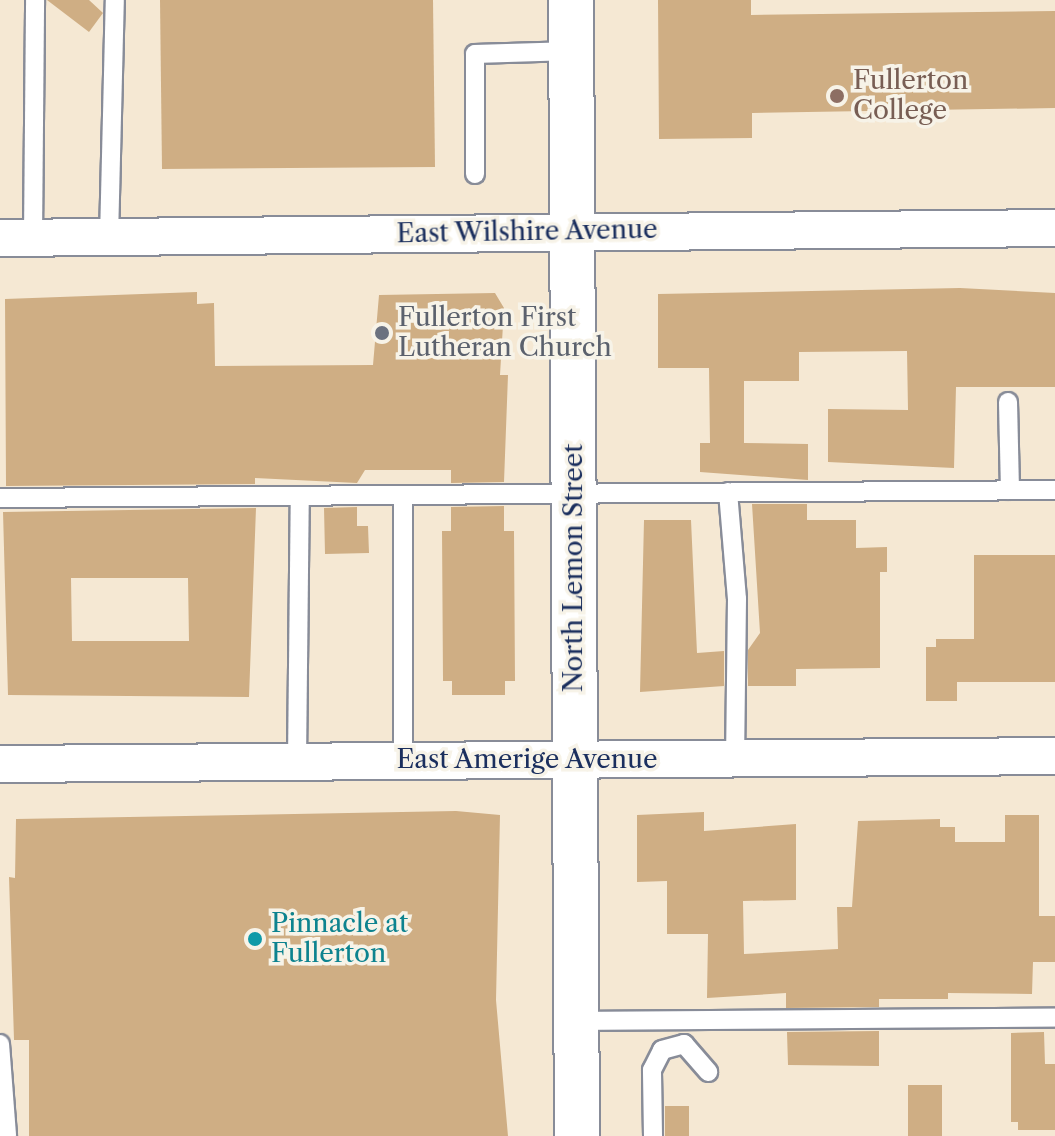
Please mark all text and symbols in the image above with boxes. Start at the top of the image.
place label: Fullerton College [853,65,968,126]
marker: Fullerton College [828,87,846,105]
street label: East Wilshire Avenue [395,214,659,250]
place label: Fullerton First Lutheran Church [398,302,612,364]
marker: Fullerton First Lutheran Church [373,324,391,342]
street label: North Lemon Street [558,444,590,692]
street label: East Amerige Avenue [395,744,659,776]
place label: Pinnacle at Fullerton [271,908,408,970]
marker: Pinnacle at Fullerton [246,930,264,948]

